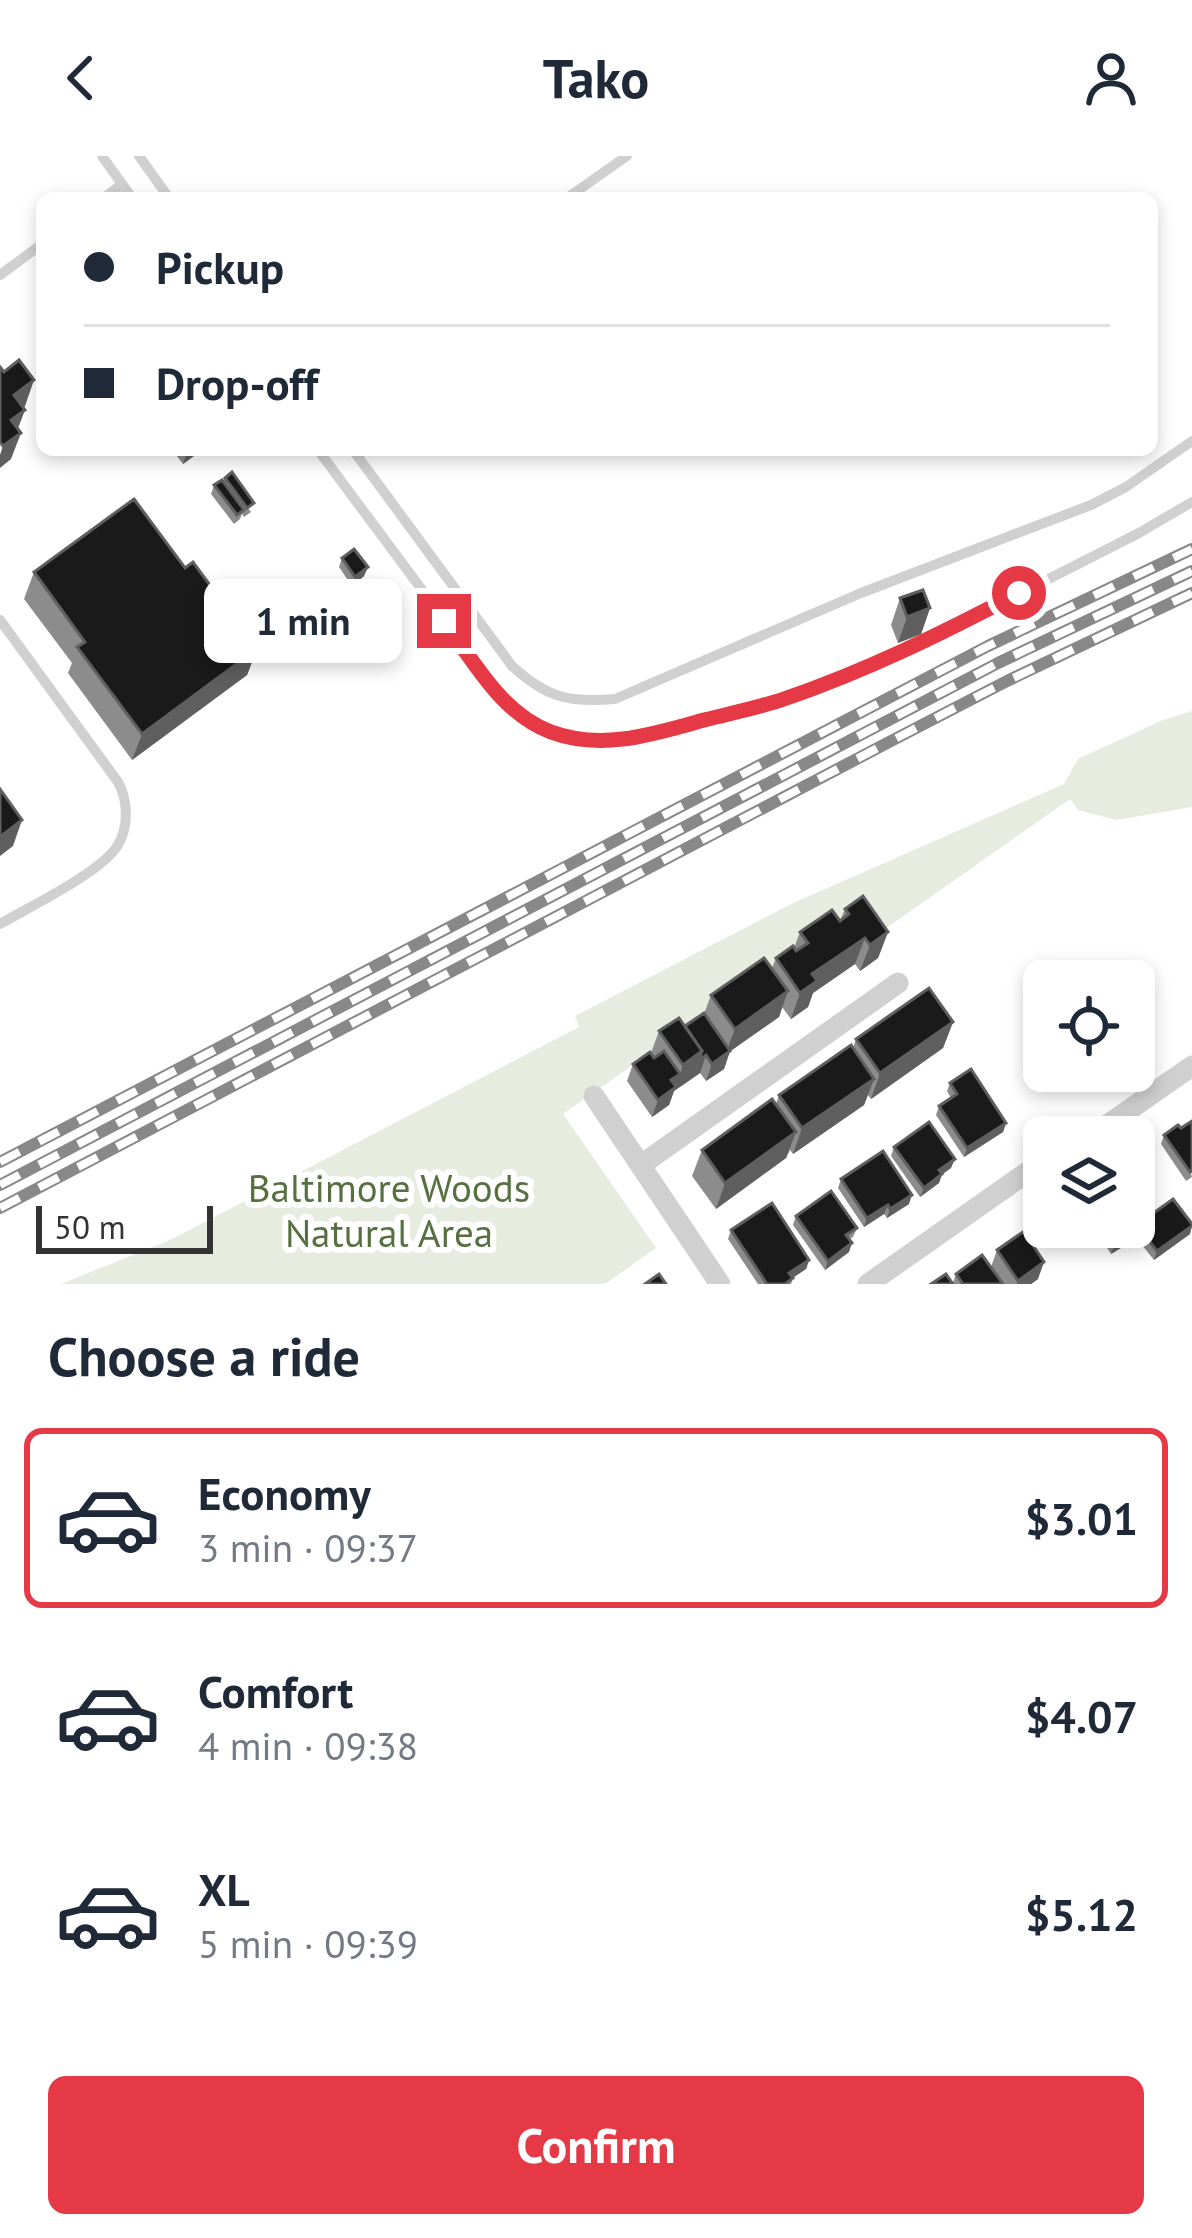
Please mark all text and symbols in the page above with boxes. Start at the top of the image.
text: Tako [543,43,649,113]
icon: back [48,45,114,111]
icon: person [1078,45,1144,111]
text: Pickup [156,238,284,296]
text: Drop-off [156,354,318,412]
route start [992,566,1046,620]
callout: 1 min [204,579,402,663]
route end [417,594,471,648]
text: 1 min [255,595,351,646]
map controls [1023,960,1155,1248]
button: locate [1023,960,1155,1092]
button: layers [1023,1116,1155,1248]
park label: Baltimore Woods Natural Area [248,1162,530,1258]
scale bar [36,1200,213,1253]
text: 50 m [54,1205,126,1248]
text: Choose a ride [48,1321,360,1391]
icon: car [54,1464,162,1572]
text: Economy [198,1464,371,1522]
text: $3.01 [1025,1489,1138,1547]
text: 3 min · 09:37 [198,1522,418,1573]
icon: car [54,1662,162,1770]
text: Comfort [198,1662,353,1720]
text: $4.07 [1025,1687,1138,1745]
text: 4 min · 09:38 [198,1720,418,1771]
icon: car [54,1860,162,1968]
text: XL [198,1860,250,1918]
text: $5.12 [1025,1885,1138,1943]
text: 5 min · 09:39 [198,1918,418,1969]
button: Confirm [48,2076,1144,2214]

